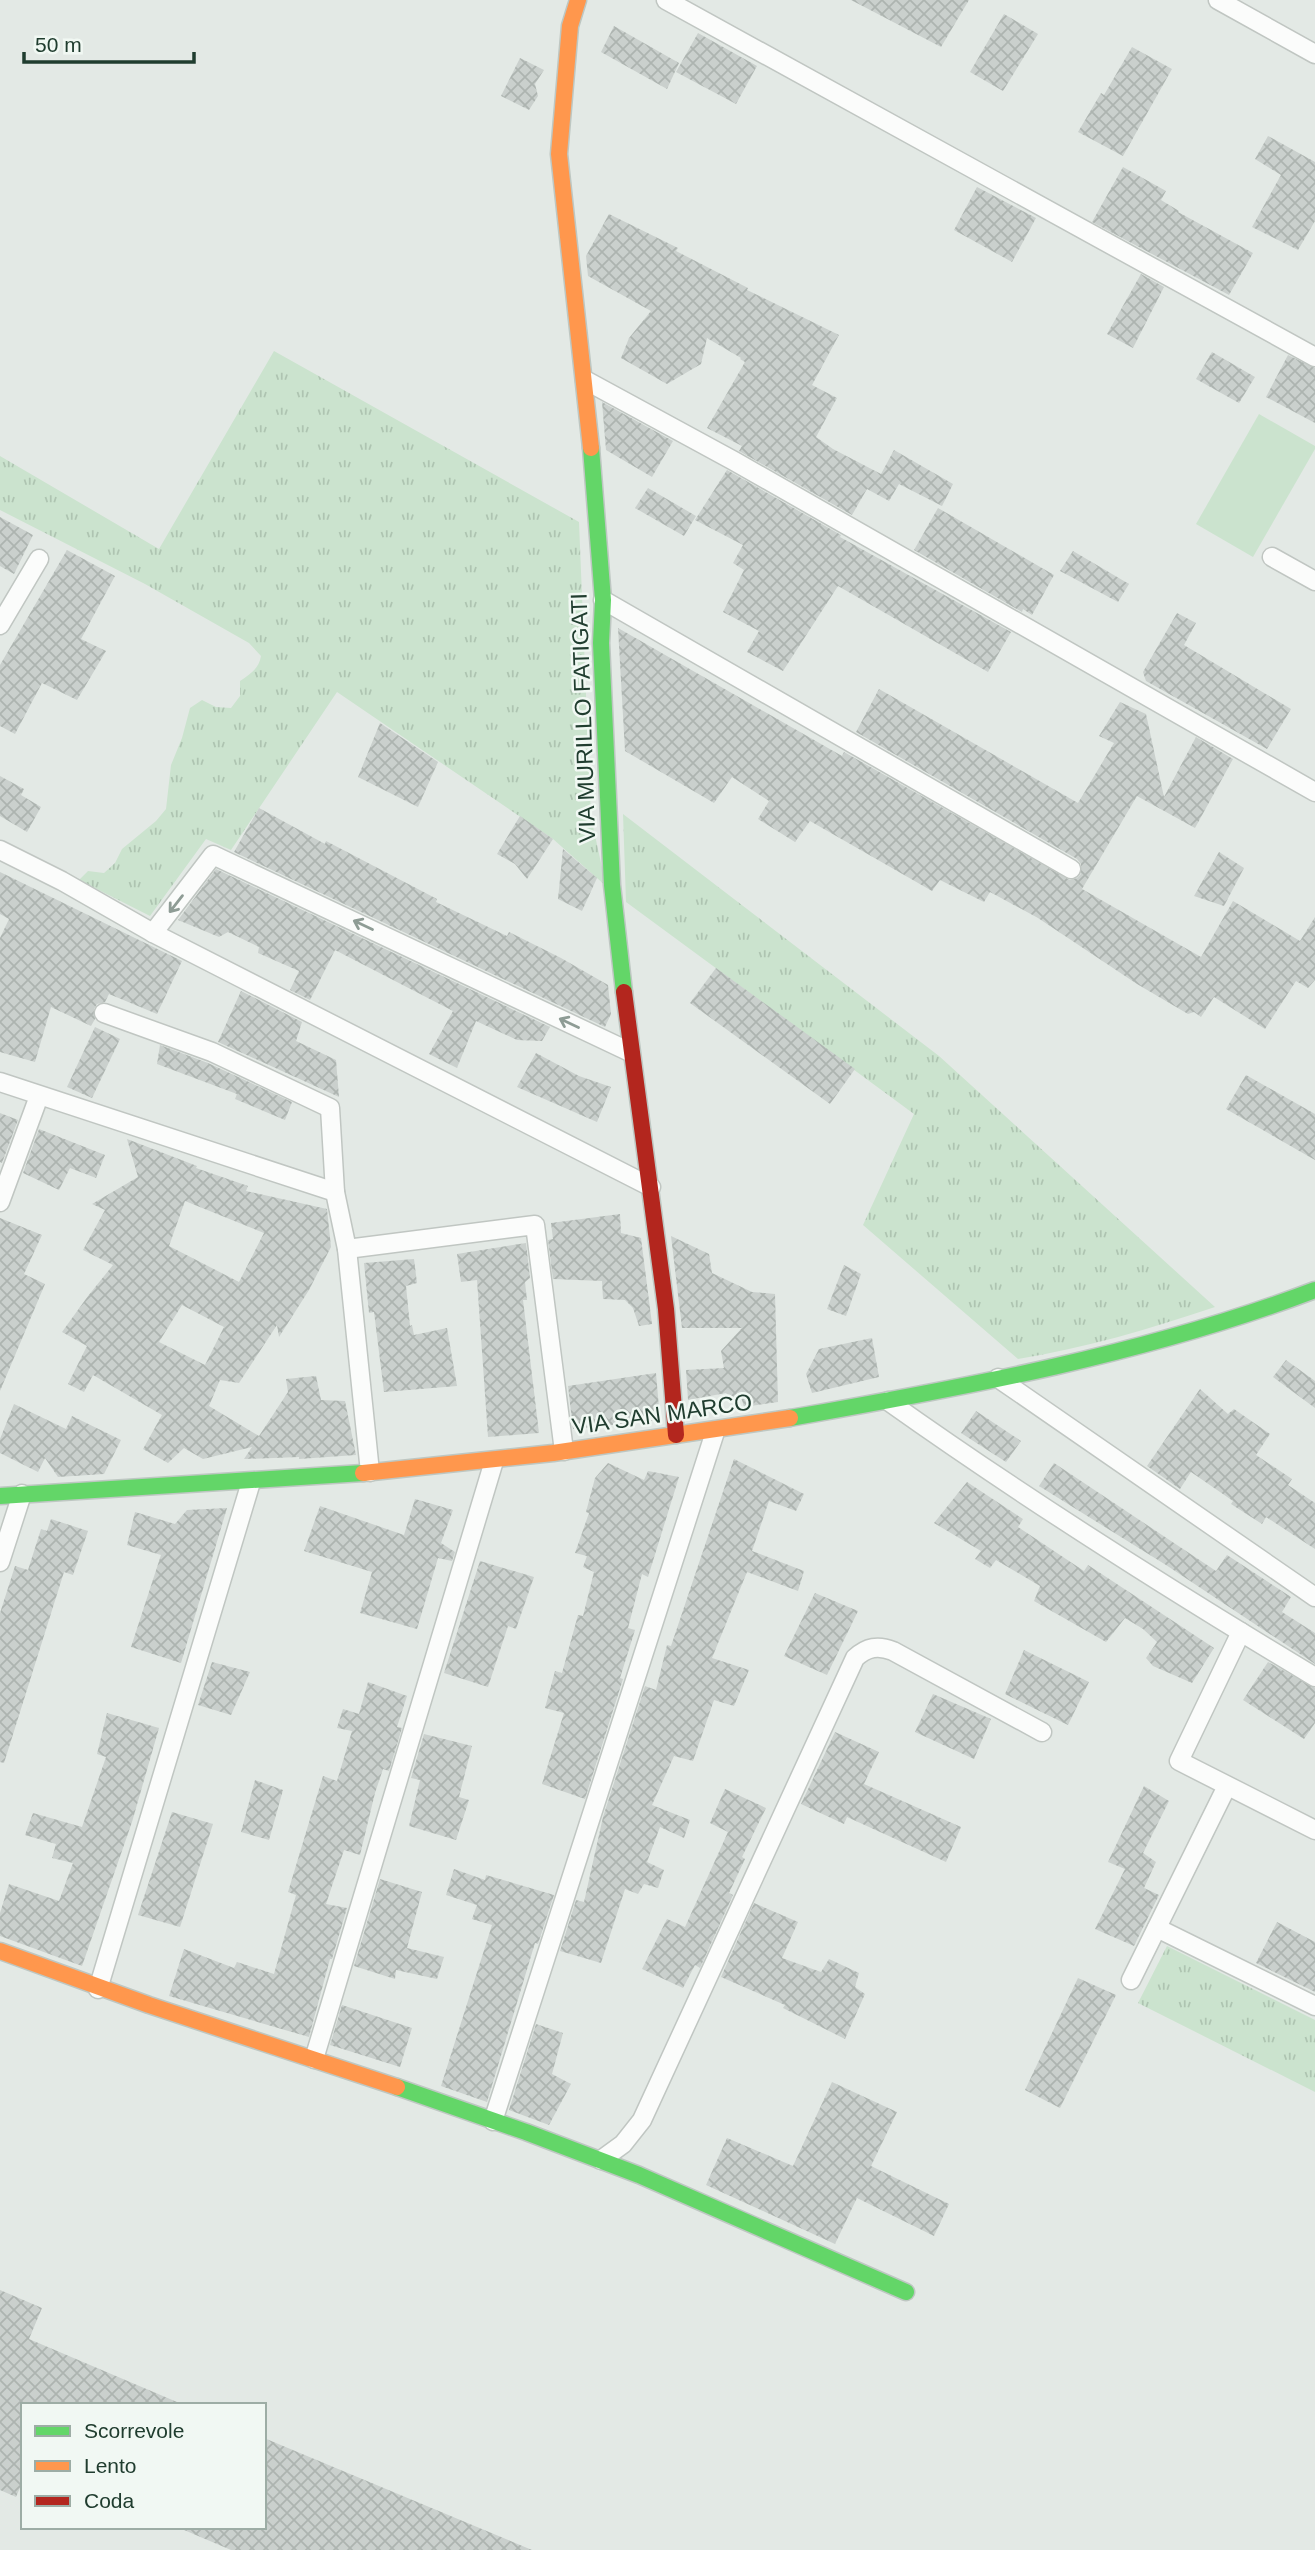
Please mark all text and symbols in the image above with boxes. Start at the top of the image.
scale bar [24,21,194,65]
text: 50 m [35,33,82,56]
street label: VIA MURILLO FATIGATI [566,593,600,843]
one-way arrow [168,894,183,913]
one-way arrow [353,918,374,932]
one-way arrow [559,1015,580,1029]
street label: VIA SAN MARCO [570,1388,754,1440]
legend [21,2403,266,2529]
text: Scorrevole [84,2419,184,2442]
text: Lento [84,2454,137,2477]
text: Coda [84,2489,135,2512]

